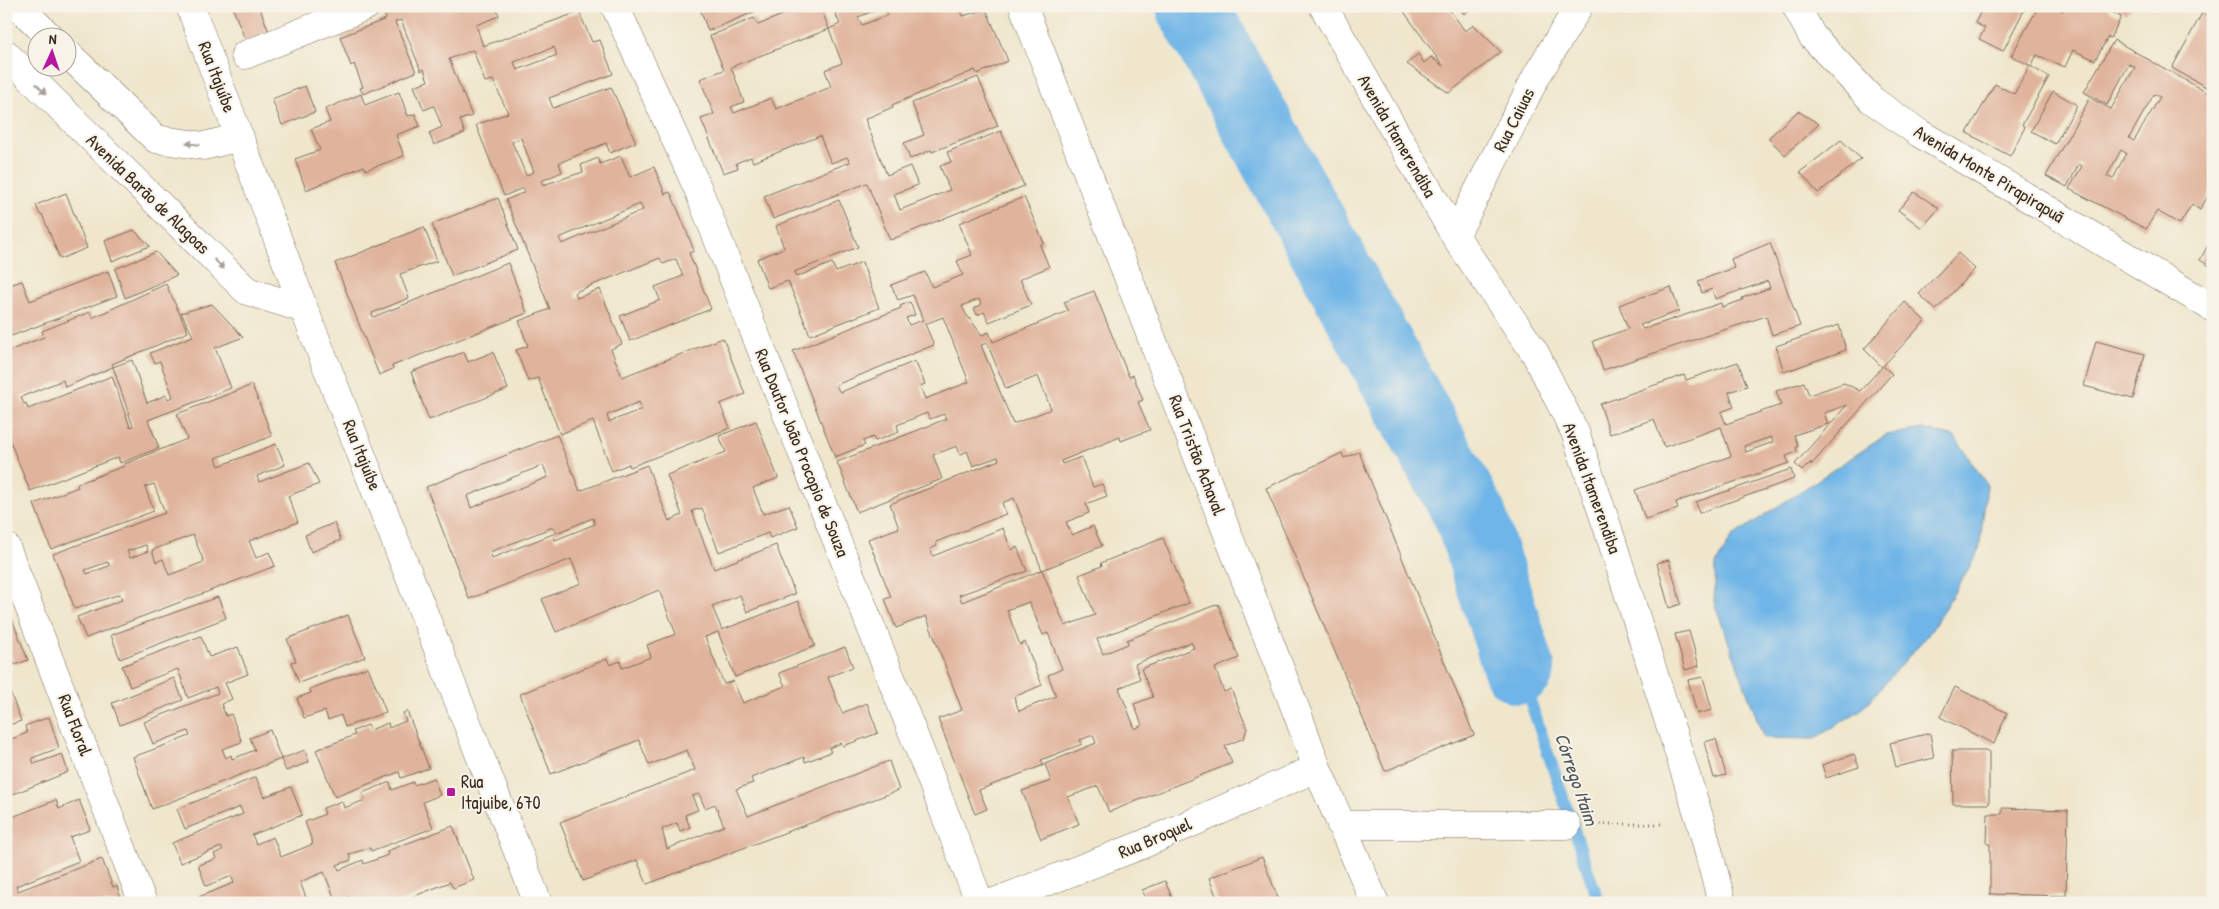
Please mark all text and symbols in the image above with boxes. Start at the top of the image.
north arrow [28,28,78,78]
text: N [48,29,57,48]
street label: Rua Itajuíbe [193,38,242,116]
street label: Avenida Itamerendiba [1352,70,1443,202]
one-way arrow [34,83,46,95]
street label: Rua Caiuas [1487,83,1540,156]
street label: Avenida Monte Pirapirapuã [1909,119,2069,228]
street label: Avenida Barão de Alagoas [81,128,216,259]
one-way arrow [184,140,200,148]
one-way arrow [213,258,225,270]
street label: Rua Doutor João Procopio de Souza [749,345,856,561]
street label: Rua Tristão Achaval [1163,391,1232,519]
street label: Rua Itajuíbe [337,416,388,494]
street label: Avenida Itamerendiba [1557,419,1628,557]
street label: Rua Floral [52,690,99,759]
water label: Córrego Itaim [1549,729,1605,830]
place label: Rua Itajuibe, 670 [461,769,540,815]
marker: Rua Itajuibe, 670 [445,786,457,798]
street label: Rua Broquel [1114,811,1195,864]

